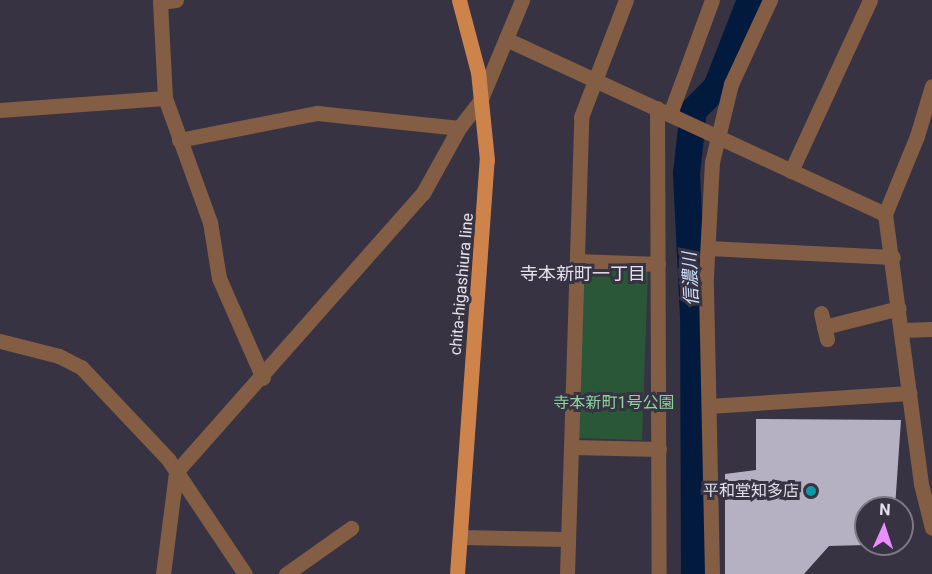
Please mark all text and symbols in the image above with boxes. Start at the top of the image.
street label: chita-higashiura line [446,212,478,356]
water label: 信濃川 [679,251,703,307]
district label: 寺本新町一丁目 [520,263,646,285]
park label: 寺本新町1号公園 [554,393,674,413]
place label: 平和堂知多店 [703,481,799,501]
marker: 平和堂知多店 [804,484,818,498]
north arrow [854,496,914,556]
text: N [879,500,891,519]

